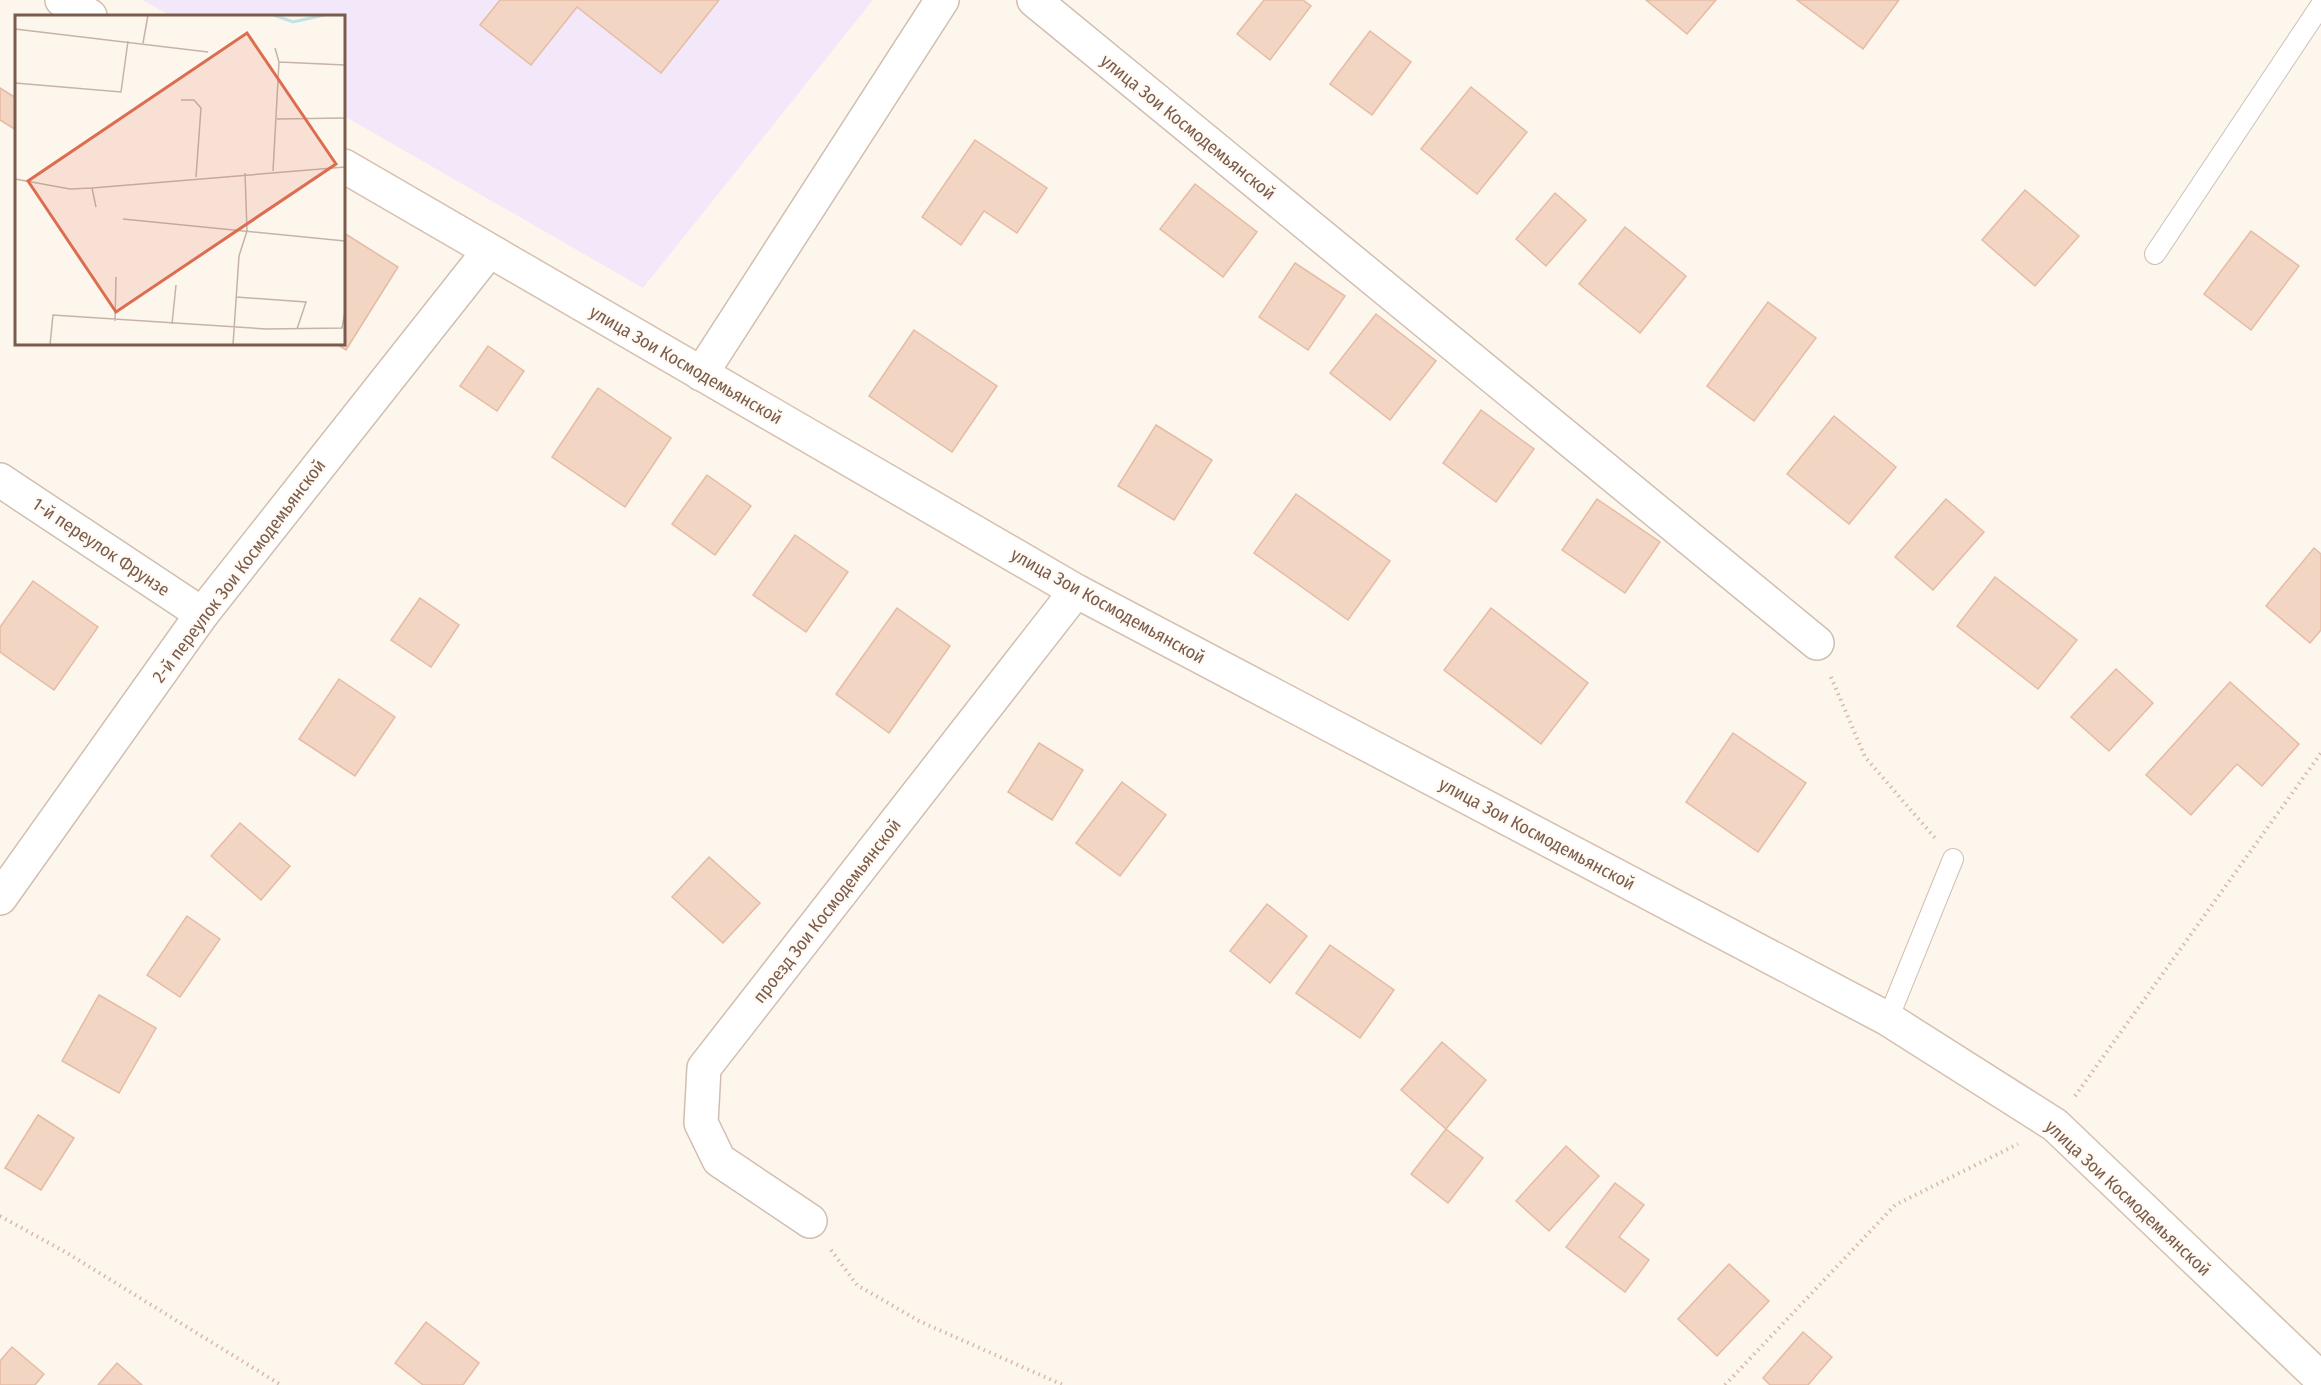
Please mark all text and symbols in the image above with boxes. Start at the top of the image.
inset map [15,15,345,345]
street label: улица Зои Космодемьянской [1096,50,1280,204]
street label: улица Зои Космодемьянской [586,301,786,429]
street label: 2-й переулок Зои Космодемьянской [148,455,330,687]
street label: 1-й переулок Фрунзе [28,493,174,601]
street label: улица Зои Космодемьянской [1007,543,1209,669]
street label: улица Зои Космодемьянской [1435,773,1639,895]
street label: проезд Зои Космодемьянской [748,815,906,1007]
street label: улица Зои Космодемьянской [2040,1115,2216,1281]

